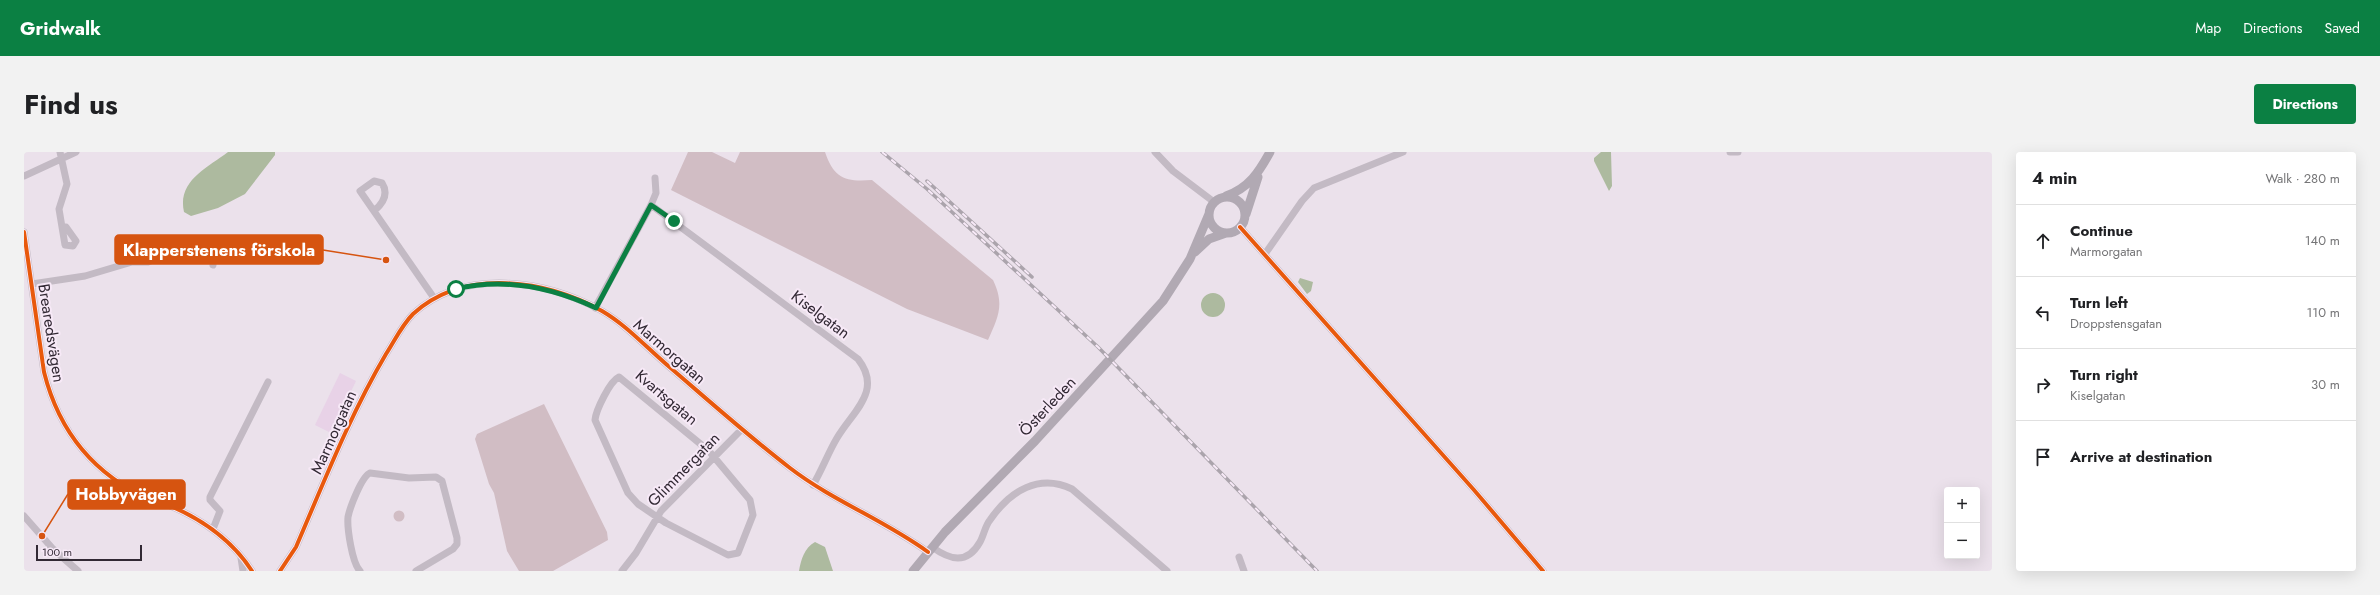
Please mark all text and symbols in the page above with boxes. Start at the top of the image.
text: Gridwalk [20,15,101,42]
text: Map [2195,18,2221,38]
text: Directions [2243,18,2303,38]
text: Saved [2325,18,2360,38]
text: Find us [24,84,118,125]
button: Directions [2254,84,2356,124]
text: 4 min [2032,166,2077,190]
text: Walk · 280 m [2265,169,2340,188]
route end [665,212,683,230]
text: Continue [2070,220,2133,242]
icon: ahead [2032,230,2054,252]
text: 140 m [2305,231,2340,250]
callout: Klapperstenens förskola [115,235,323,264]
text: Klapperstenens förskola [123,238,315,262]
text: Marmorgatan [2070,242,2143,261]
route start [447,280,465,298]
street label: Brearedsvägen [32,282,71,384]
street label: Kiselgatan [786,285,855,344]
text: Turn left [2070,292,2128,314]
icon: left [2032,302,2054,324]
text: 110 m [2306,303,2340,322]
street label: Marmorgatan [628,313,711,389]
text: Droppstensgatan [2070,314,2162,333]
street label: Kvartsgatan [630,364,703,430]
text: Turn right [2070,364,2138,386]
street label: Österleden [1014,371,1081,441]
icon: right [2032,374,2054,396]
text: 30 m [2311,375,2340,394]
text: Kiselgatan [2070,386,2126,405]
street label: Marmorgatan [305,387,362,478]
street label: Glimmergatan [642,427,725,512]
icon: arrive [2032,446,2054,468]
text: Arrive at destination [2070,446,2212,468]
callout: Hobbyvägen [68,480,185,509]
text: Hobbyvägen [75,482,177,506]
map controls [1944,487,1980,559]
button: + [1944,487,1980,523]
button: − [1944,523,1980,559]
scale bar [36,543,142,562]
text: 100 m [42,544,72,560]

